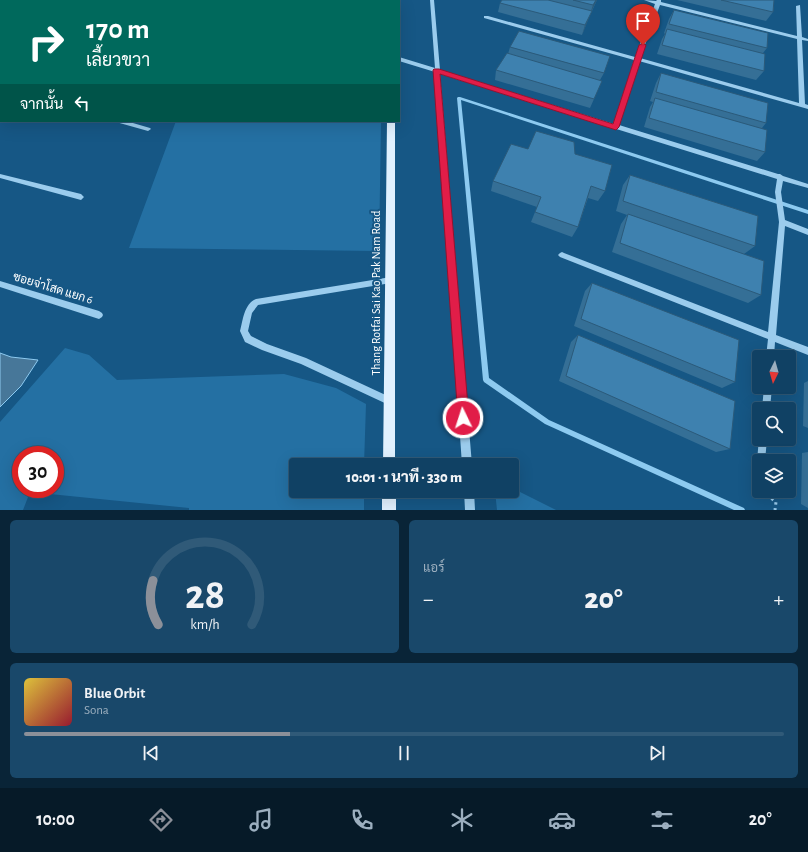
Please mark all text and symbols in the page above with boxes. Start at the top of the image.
pin [626,4,660,45]
icon: arrive [632,10,654,32]
icon: right [20,16,72,68]
text: 170 m [86,16,150,44]
text: เลี้ยวขวา [86,52,150,70]
icon: left [71,92,93,114]
text: จากนั้น [20,97,63,112]
street label: Thang Rotfai Sai Kao Pak Nam Road [370,211,382,375]
street label: ซอยจ่าโสด แยก 6 [12,268,95,306]
north arrow [752,350,796,394]
map controls [752,350,796,498]
position arrow [442,397,484,439]
button: search [752,402,796,446]
speed limit sign: 30 [12,446,64,498]
button: layers [752,454,796,498]
text: 10:01 · 1 นาที · 330 m [346,470,462,485]
text: แอร์ [423,562,444,575]
text: 28 [184,574,225,615]
text: 20° [584,584,623,614]
text: − [423,588,434,610]
text: + [773,588,784,610]
text: km/h [190,617,219,631]
text: Blue Orbit [84,686,145,701]
text: Sona [84,704,109,717]
icon: previous [140,742,162,764]
icon: pause [393,742,415,764]
icon: next [646,742,668,764]
icon: directions [147,806,175,834]
icon: music [247,806,275,834]
icon: phone [348,806,376,834]
icon: climate [448,806,476,834]
icon: car [548,806,576,834]
icon: filters [648,806,676,834]
text: 10:00 [36,811,75,829]
text: 20° [749,811,772,829]

